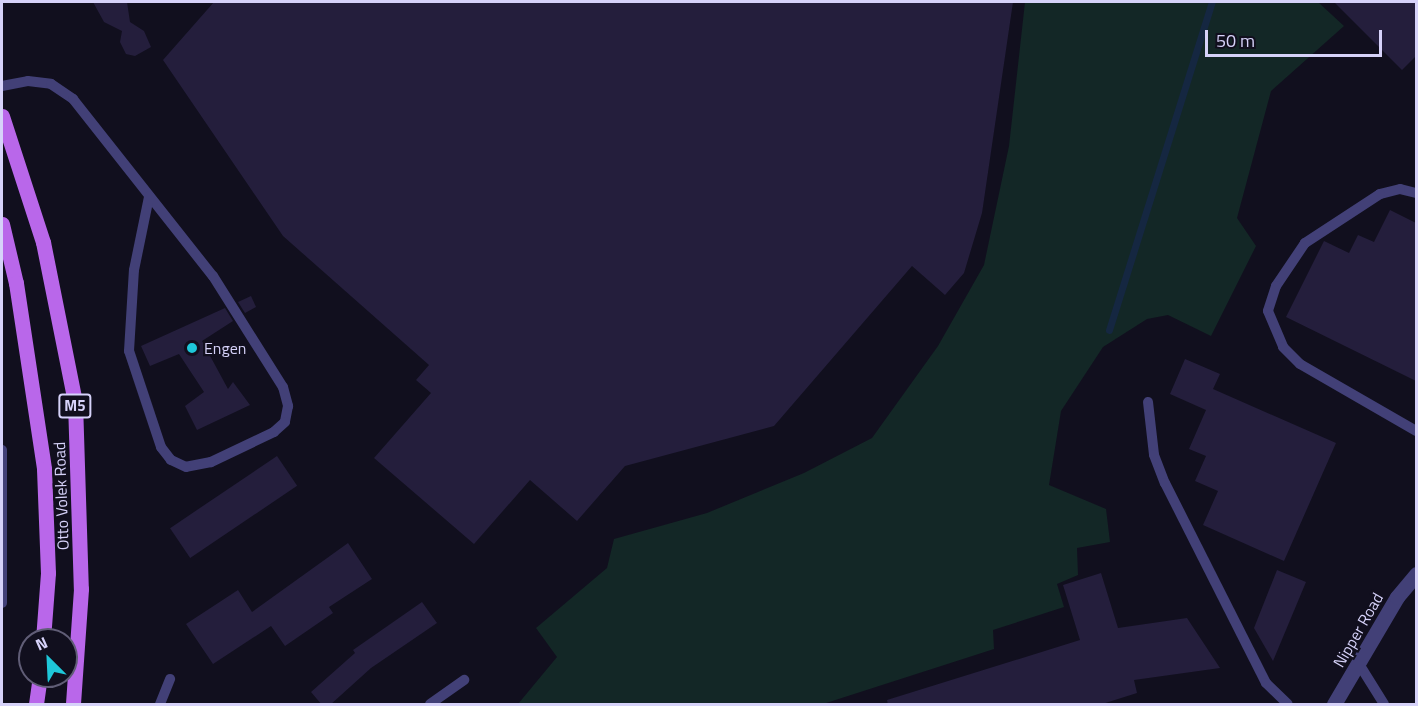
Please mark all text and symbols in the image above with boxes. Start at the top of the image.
scale bar [1208,18,1385,56]
text: 50 m [1216,27,1255,54]
place label: Engen [204,338,246,358]
marker: Engen [185,341,199,355]
road number: M5 [57,394,93,418]
street label: Otto Volek Road [50,441,72,551]
street label: Nipper Road [1329,589,1387,671]
north arrow [18,628,78,688]
text: N [32,630,51,657]

